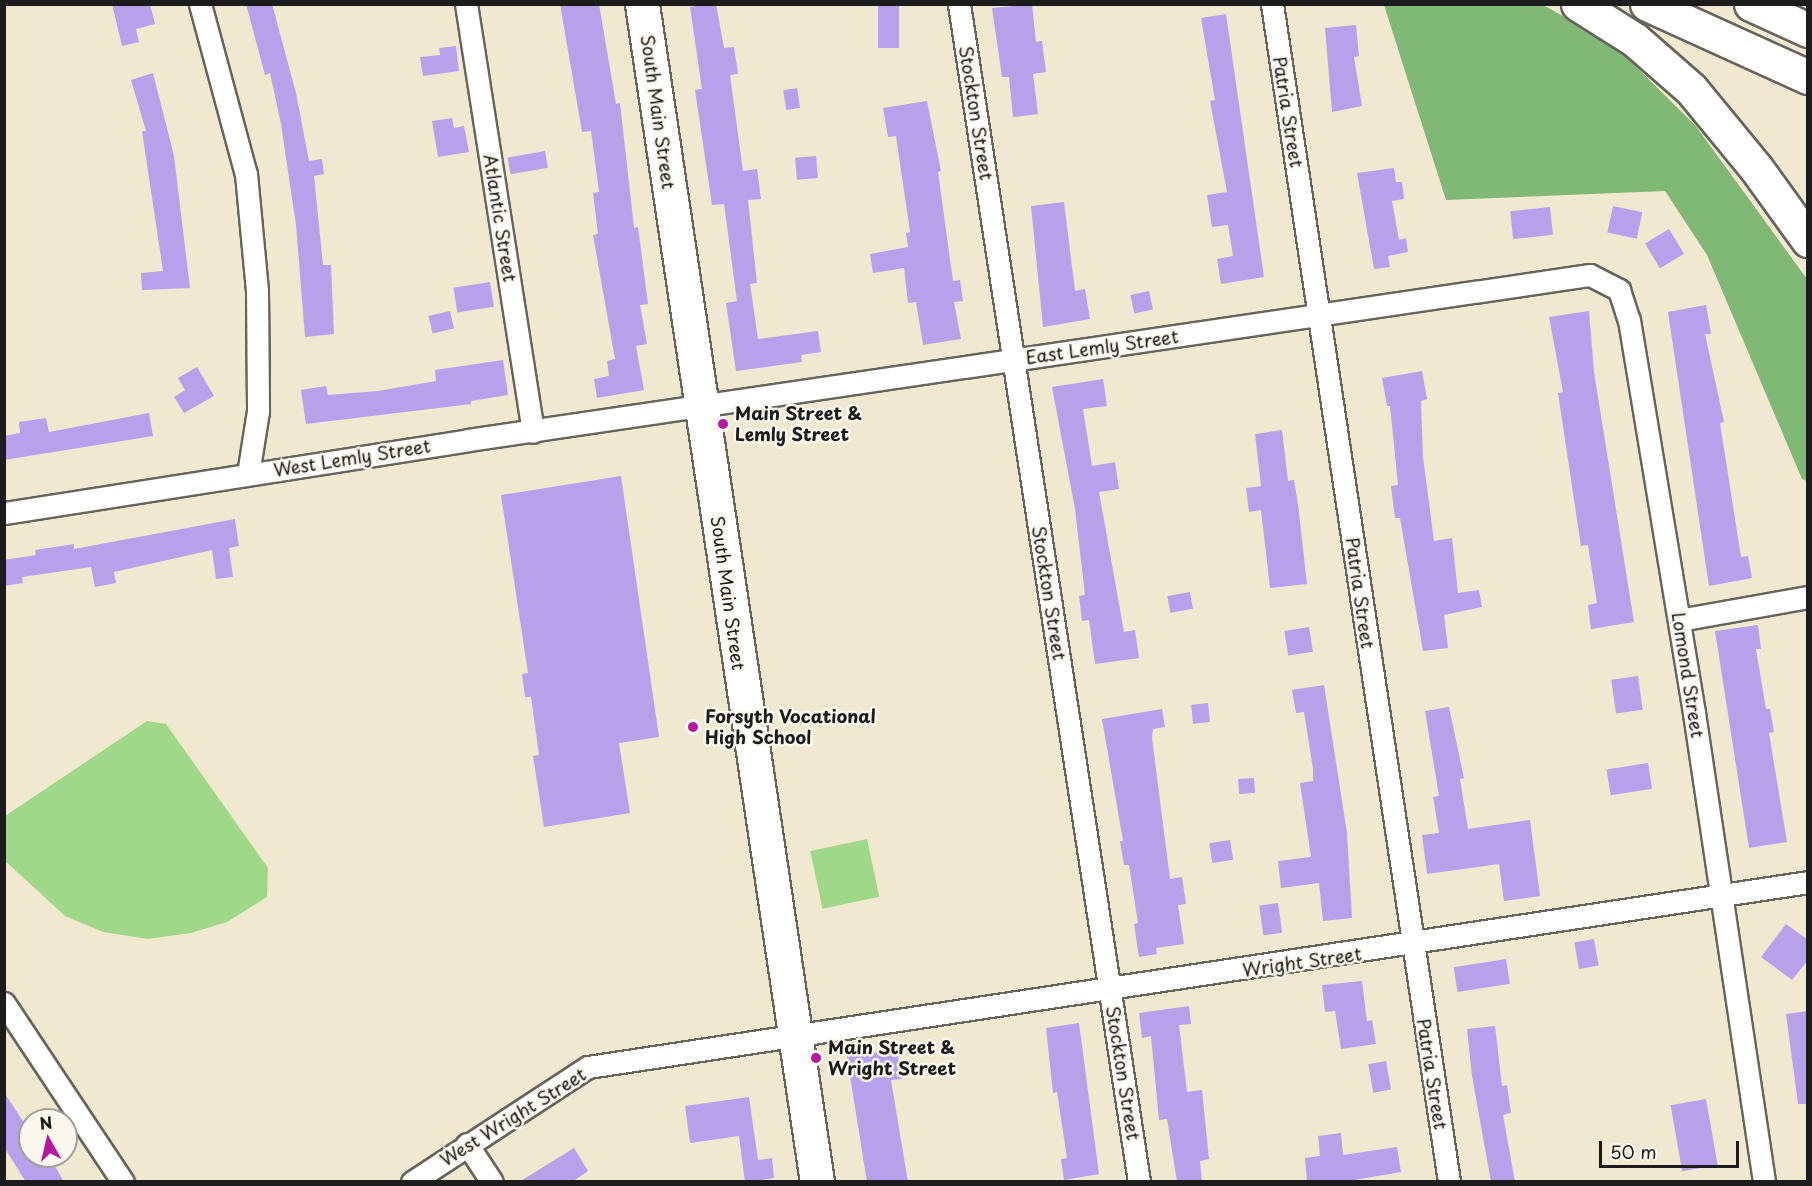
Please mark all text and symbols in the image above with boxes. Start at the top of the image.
street label: South Main Street [636,32,680,192]
street label: Stockton Street [955,44,997,182]
street label: Patria Street [1269,55,1307,169]
street label: Atlantic Street [479,153,521,283]
street label: East Lemly Street [1025,326,1179,368]
place label: Main Street & Lemly Street [735,403,864,446]
marker: Main Street & Lemly Street [716,417,730,431]
street label: West Lemly Street [272,435,432,481]
street label: South Main Street [706,513,750,673]
street label: Stockton Street [1028,524,1070,662]
street label: Patria Street [1342,536,1378,650]
street label: Lomond Street [1667,611,1709,739]
place label: Forsyth Vocational High School [705,706,876,748]
marker: Forsyth Vocational High School [686,720,700,734]
street label: Wright Street [1241,943,1363,981]
street label: Stockton Street [1102,1004,1144,1142]
street label: Patria Street [1413,1017,1451,1131]
place label: Main Street & Wright Street [828,1037,957,1080]
marker: Main Street & Wright Street [809,1051,823,1065]
street label: West Wright Street [436,1063,590,1171]
north arrow [18,1108,78,1168]
text: N [38,1109,54,1135]
scale bar [1602,1129,1742,1167]
text: 50 m [1610,1138,1657,1165]

